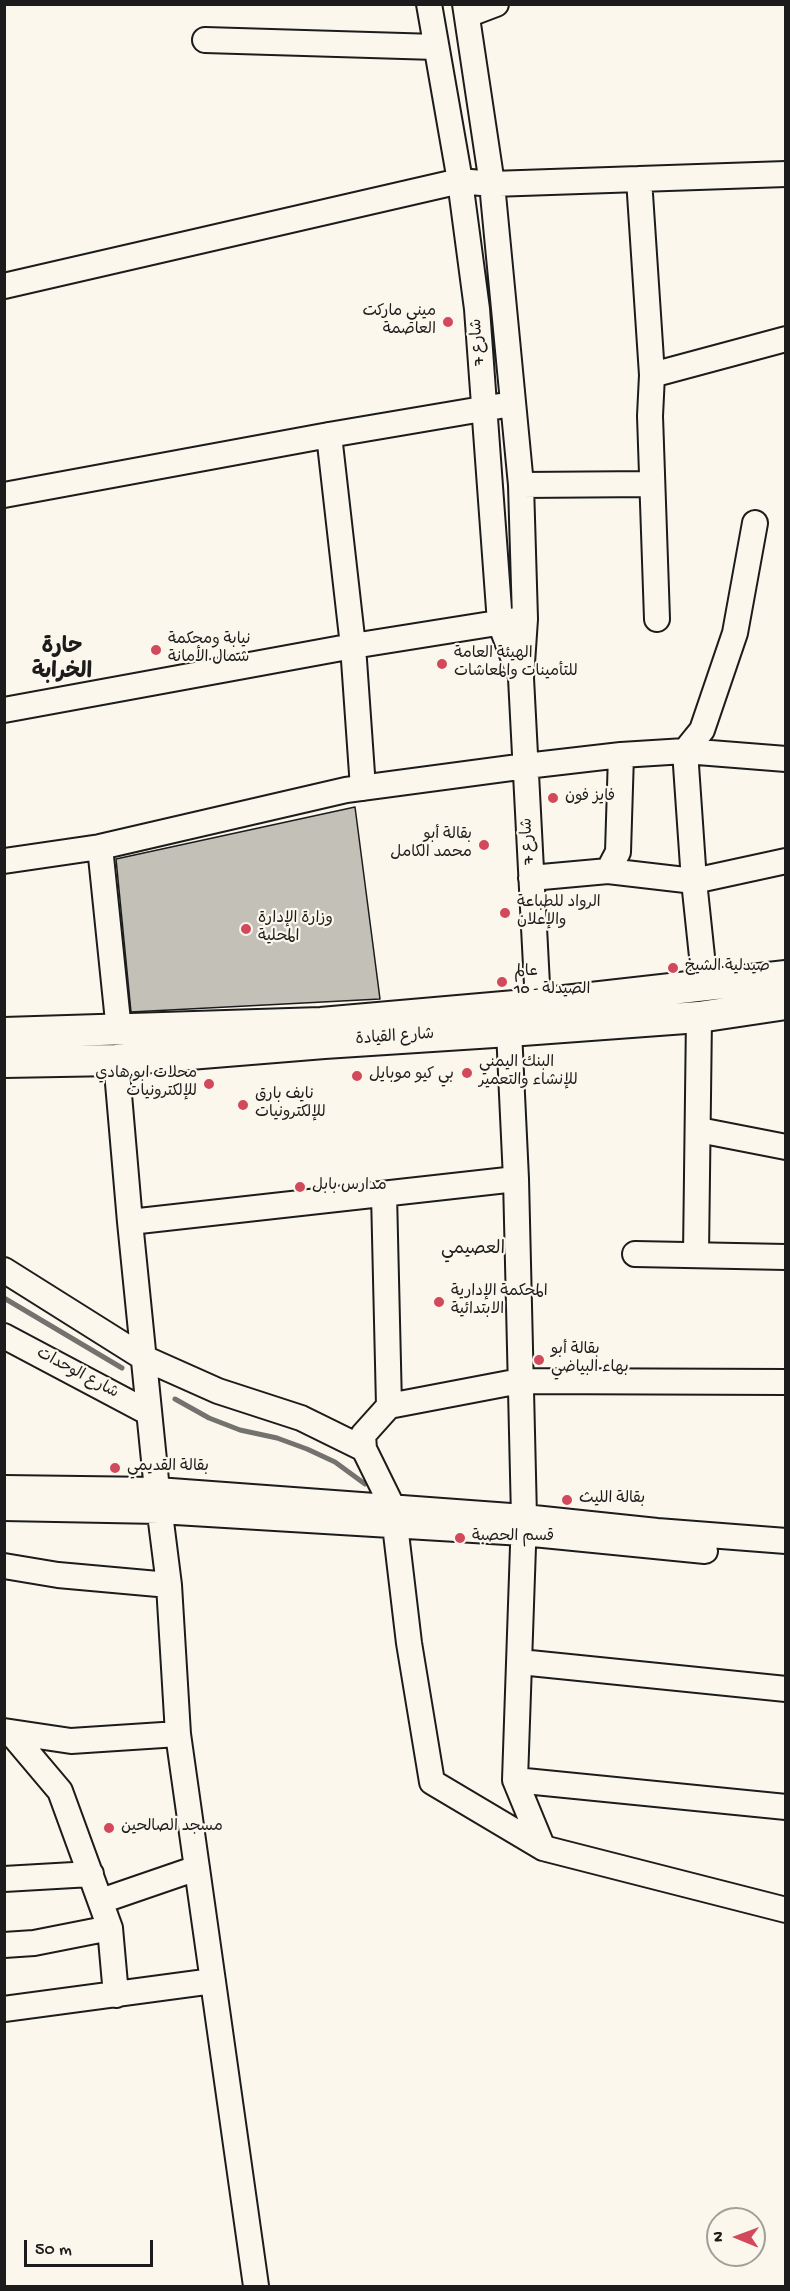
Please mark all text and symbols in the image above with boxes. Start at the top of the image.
place label: ميني ماركت العاصمة [362,303,436,341]
marker: ميني ماركت العاصمة [441,315,455,329]
street label: شارع 7 [468,318,490,366]
place label: نيابة ومحكمة شمال الأمانة [168,631,250,669]
district label: حارة الخرابة [32,636,92,688]
marker: نيابة ومحكمة شمال الأمانة [149,643,163,657]
place label: الهيئة العامة للتأمينات والمعاشات [454,645,578,683]
marker: الهيئة العامة للتأمينات والمعاشات [435,657,449,671]
place label: فايز فون [565,788,615,808]
marker: فايز فون [546,791,560,805]
street label: شارع 7 [518,817,540,865]
place label: بقالة أبو محمد الكامل [390,826,472,864]
marker: بقالة أبو محمد الكامل [477,838,491,852]
place label: الرواد للطباعة والإعلان [517,894,601,932]
marker: الرواد للطباعة والإعلان [498,906,512,920]
place label: وزارة الإدارة المحلية [258,910,333,948]
marker: وزارة الإدارة المحلية [239,922,253,936]
place label: صيدلية الشيخ [685,958,770,978]
marker: صيدلية الشيخ [666,961,680,975]
place label: عالم الصيدلة - 10 [514,963,590,1001]
marker: عالم الصيدلة - 10 [495,975,509,989]
street label: شارع القيادة [355,1026,435,1050]
place label: البنك اليمني للإنشاء والتعمير [479,1054,578,1092]
place label: محلات ابو هادي للإلكترونيات [95,1065,197,1103]
place label: بي كيو موبايل [369,1066,454,1086]
marker: البنك اليمني للإنشاء والتعمير [460,1066,474,1080]
marker: بي كيو موبايل [350,1069,364,1083]
marker: محلات ابو هادي للإلكترونيات [202,1077,216,1091]
place label: نايف بارق للإلكترونيات [255,1086,326,1124]
marker: نايف بارق للإلكترونيات [236,1098,250,1112]
place label: مدارس بابل [312,1177,387,1197]
marker: مدارس بابل [293,1180,307,1194]
district label: العصيمي [441,1239,505,1261]
place label: المحكمة الإدارية الابتدائية [451,1283,548,1321]
marker: المحكمة الإدارية الابتدائية [432,1295,446,1309]
place label: بقالة أبو بهاء البياضي [551,1341,629,1379]
street label: شارع الوحدات [33,1344,121,1404]
marker: بقالة أبو بهاء البياضي [532,1353,546,1367]
place label: بقالة القديمي [127,1458,209,1478]
marker: بقالة القديمي [108,1461,122,1475]
place label: بقالة الليث [579,1490,645,1510]
marker: بقالة الليث [560,1493,574,1507]
place label: قسم الحصبة [472,1528,554,1548]
marker: قسم الحصبة [453,1531,467,1545]
place label: مسجد الصالحين [121,1818,223,1838]
marker: مسجد الصالحين [102,1821,116,1835]
north arrow [706,2207,766,2267]
scale bar [27,2228,156,2266]
text: N [710,2231,729,2242]
text: 50 m [35,2240,72,2261]

